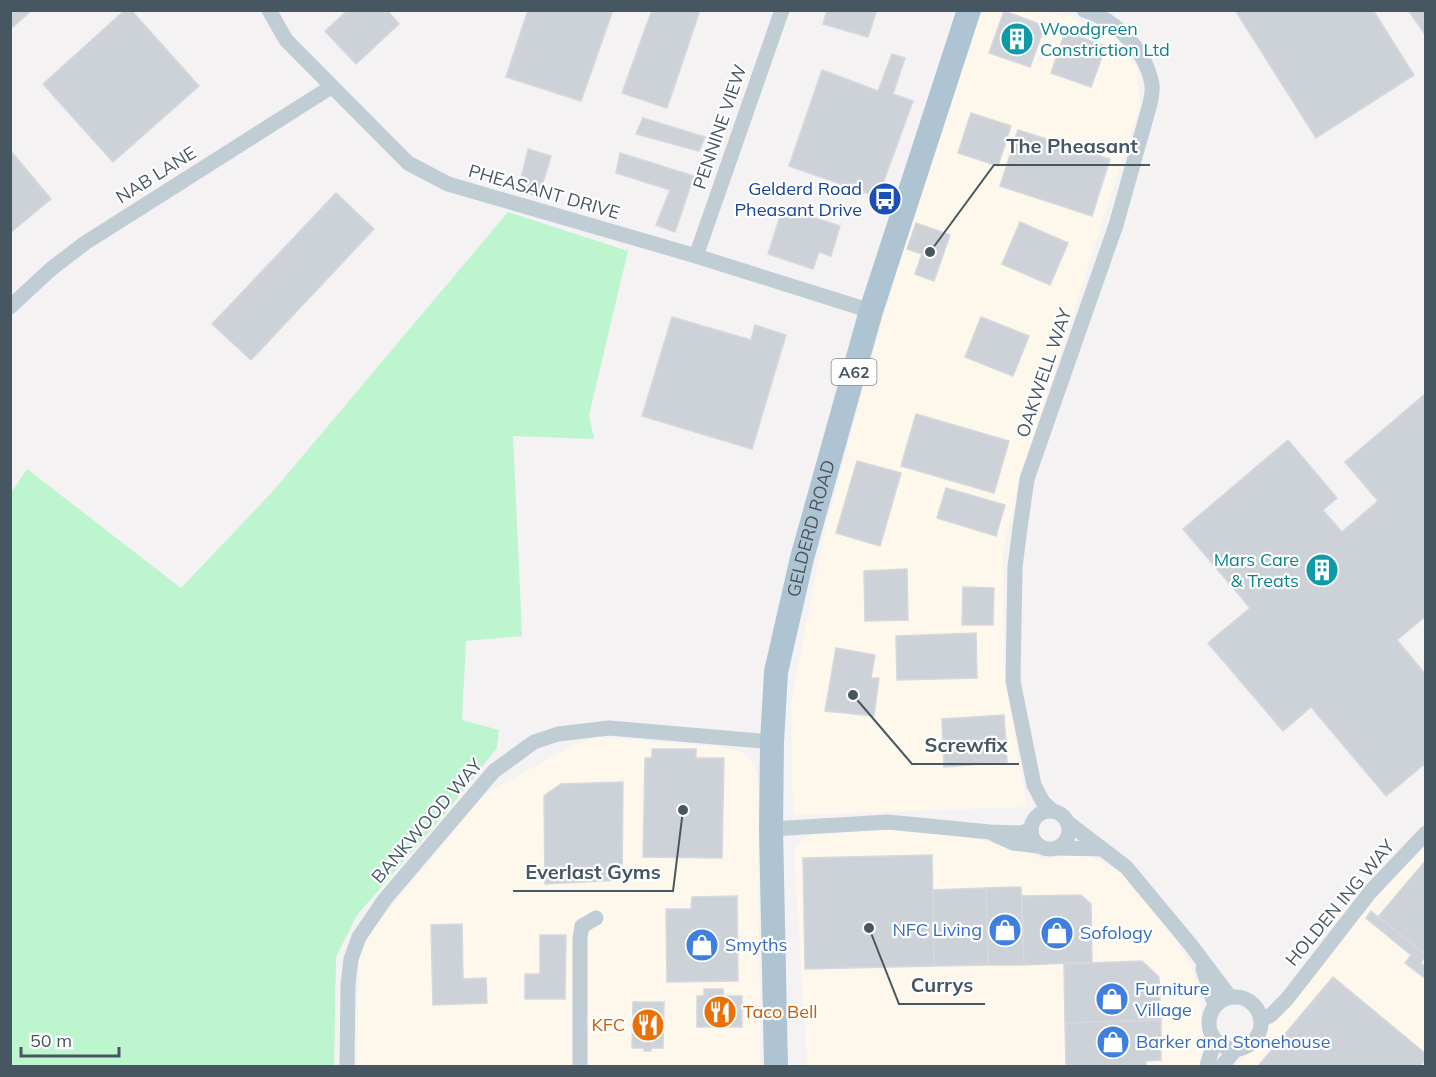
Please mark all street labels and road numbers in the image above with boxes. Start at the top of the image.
street label: PENNINE VIEW [687,61,752,192]
street label: NAB LANE [111,141,200,208]
street label: PHEASANT DRIVE [466,159,622,224]
street label: OAKWELL WAY [1011,304,1077,440]
road number: A62 [832,359,876,385]
street label: GELDERD ROAD [781,457,840,599]
street label: BANKWOOD WAY [366,753,488,888]
street label: HOLDEN ING WAY [1280,834,1400,970]

